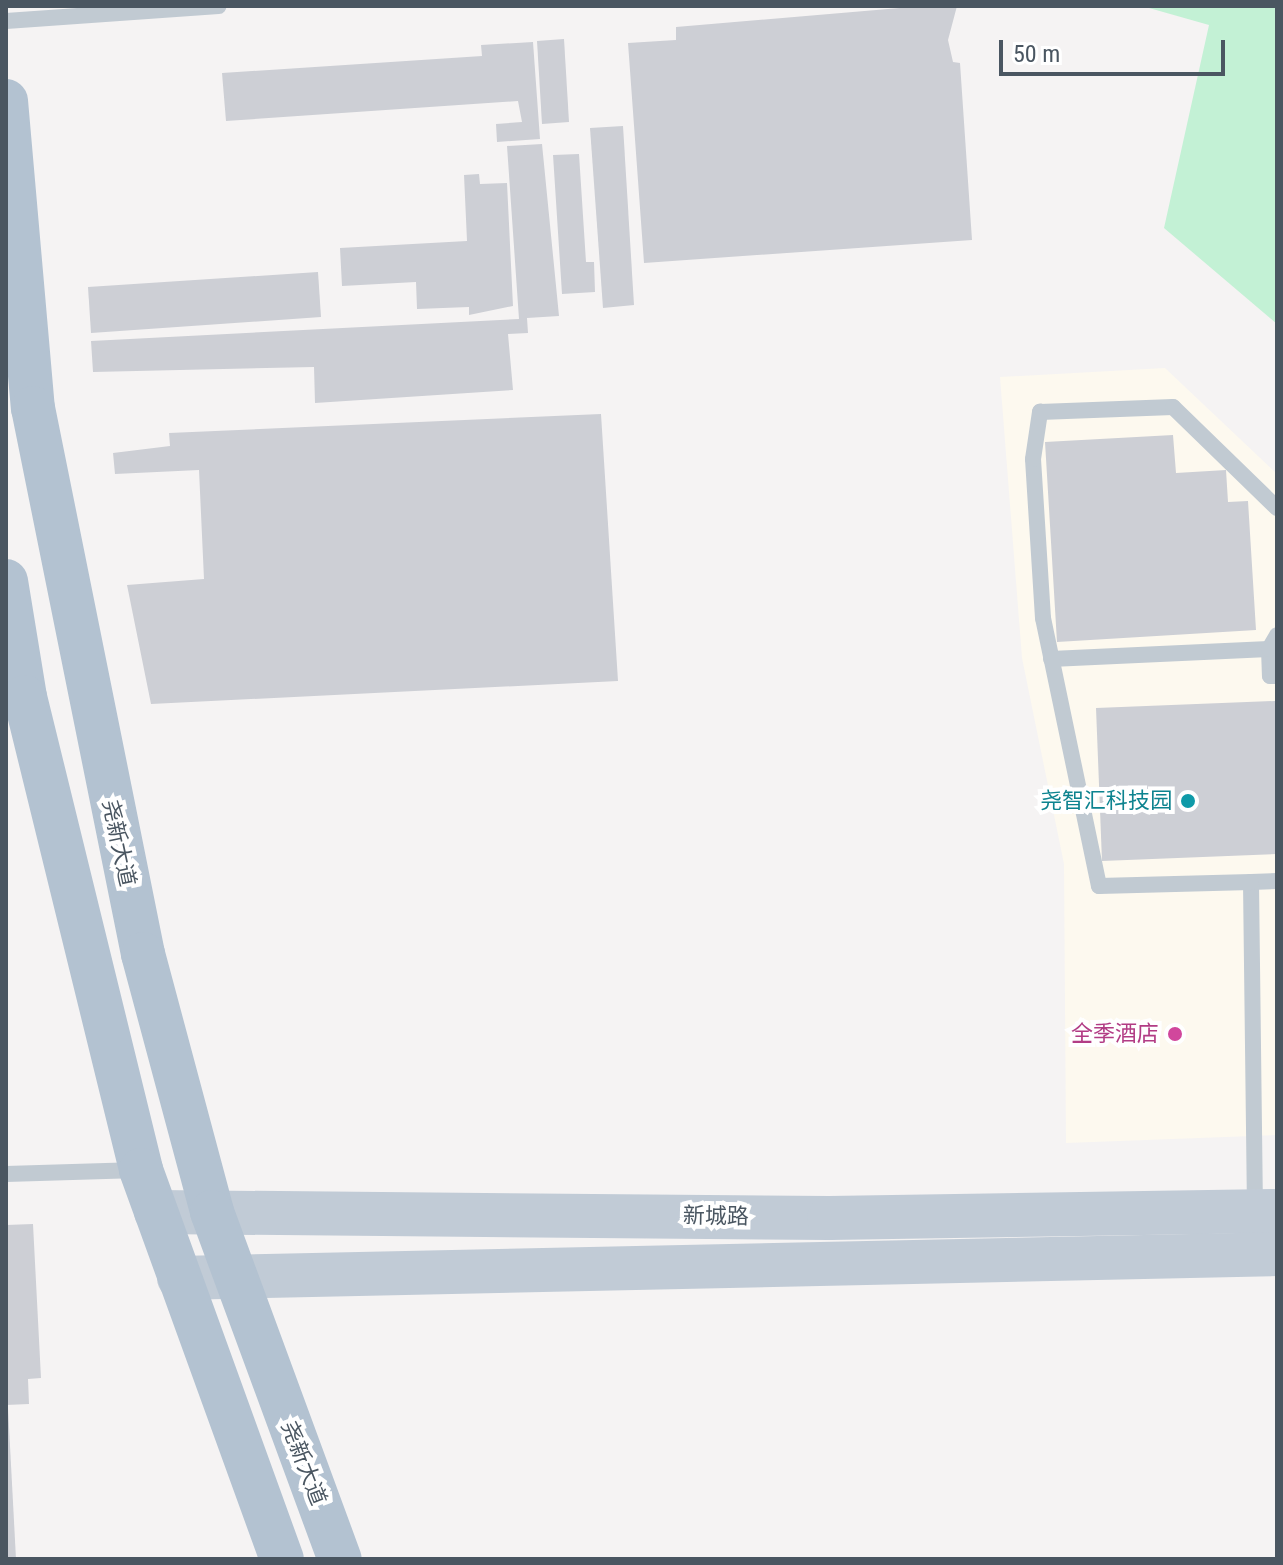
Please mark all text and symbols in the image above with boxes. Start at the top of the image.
scale bar [1003,24,1229,74]
text: 50 m [1013,40,1060,68]
place label: 尧智汇科技园 [1040,788,1172,814]
marker: 尧智汇科技园 [1179,792,1197,810]
street label: 尧新大道 [97,797,141,889]
place label: 全季酒店 [1071,1021,1159,1047]
marker: 全季酒店 [1166,1025,1184,1043]
street label: 新城路 [683,1202,749,1230]
street label: 尧新大道 [276,1417,332,1509]

